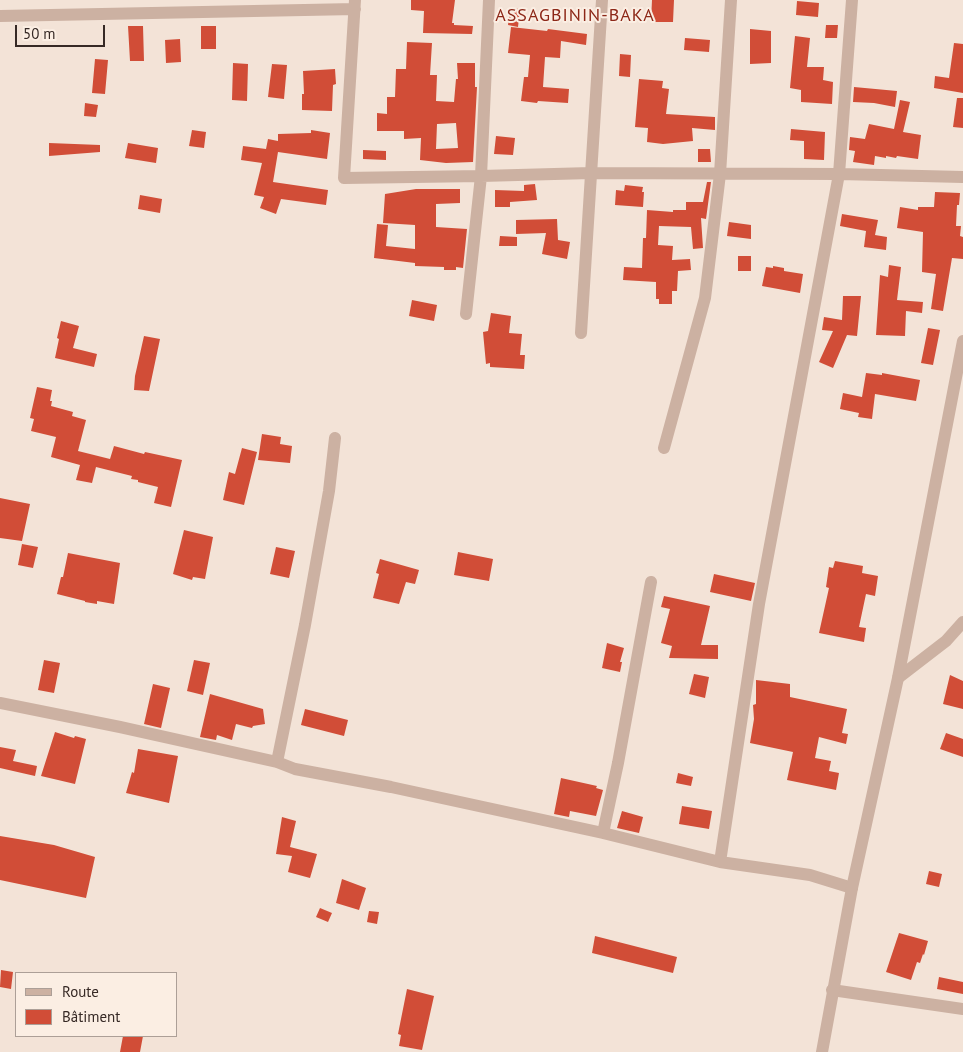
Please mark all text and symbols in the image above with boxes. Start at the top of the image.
district label: ASSAGBININ-BAKA [493,5,657,27]
scale bar [18,15,108,47]
text: 50 m [23,24,56,43]
legend [15,972,178,1037]
text: Route [62,982,99,1001]
text: Bâtiment [62,1007,120,1026]

